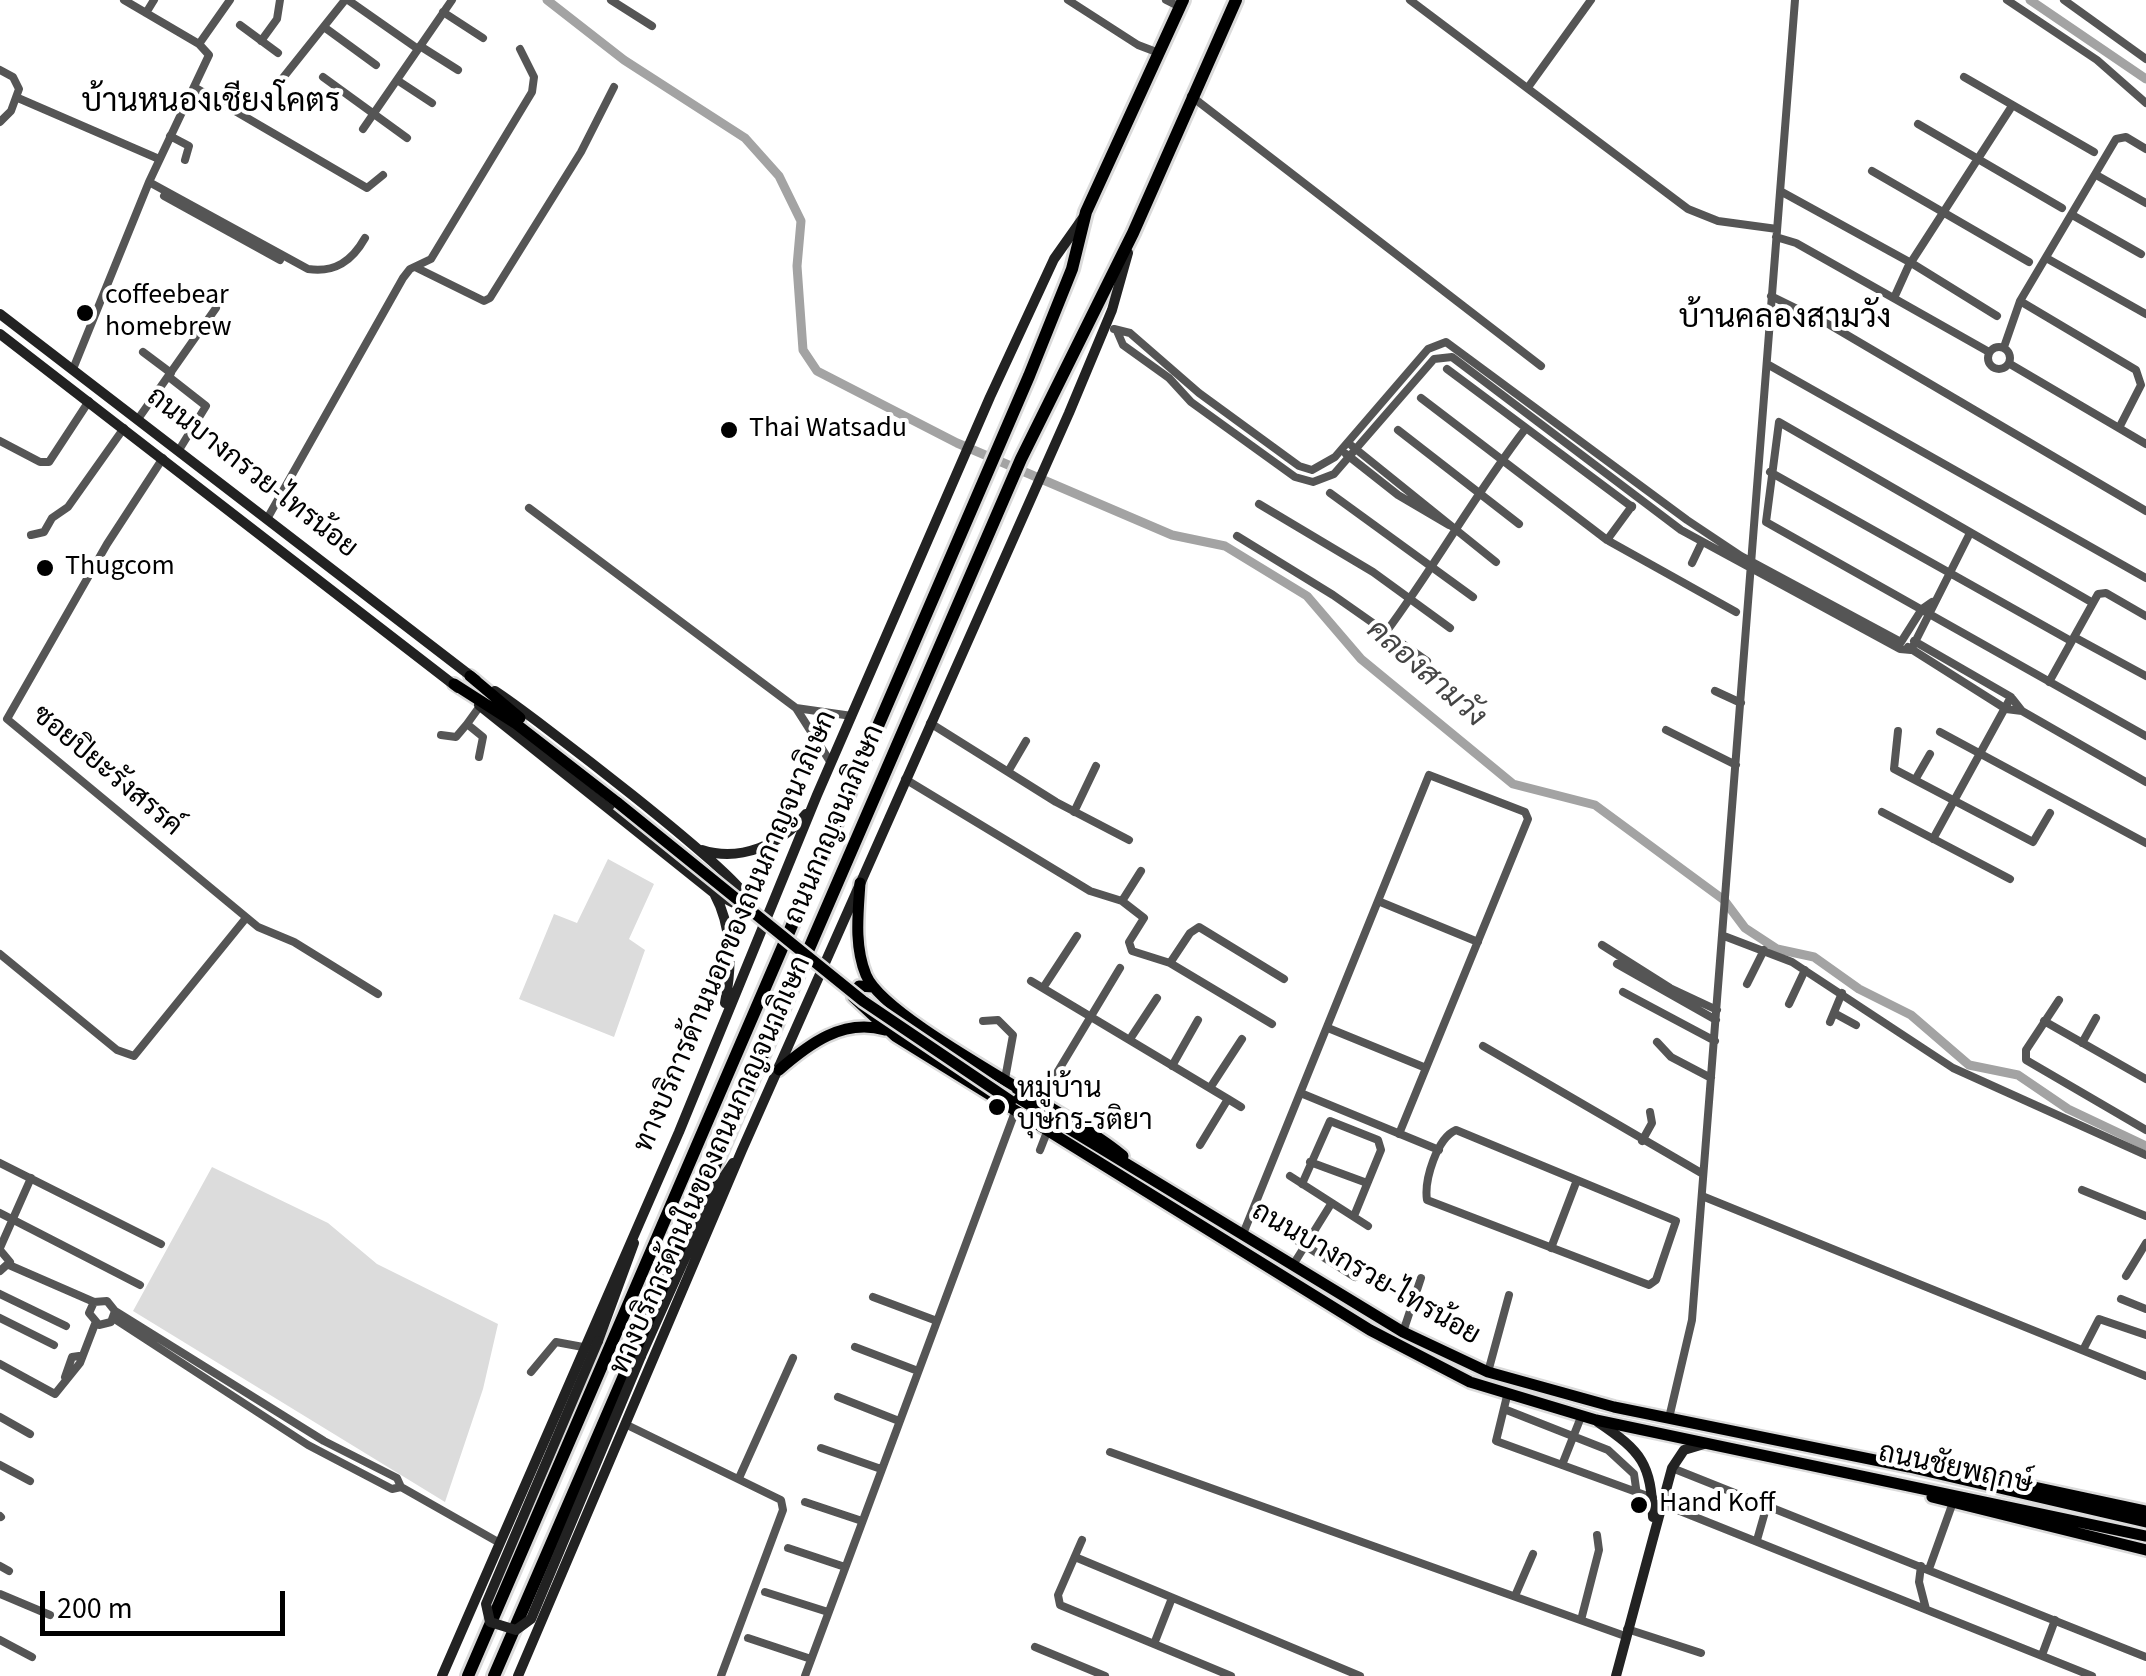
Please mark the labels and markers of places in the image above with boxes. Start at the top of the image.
place label: coffeebear homebrew [105,280,232,346]
marker: coffeebear homebrew [74,302,96,324]
place label: Thai Watsadu [749,413,907,447]
marker: Thai Watsadu [718,419,740,441]
place label: Thugcom [65,551,175,585]
marker: Thugcom [34,557,56,579]
place label: หมู่บ้าน บุษกร-รติยา [1017,1074,1153,1140]
marker: หมู่บ้าน บุษกร-รติยา [986,1096,1008,1118]
place label: Hand Koff [1659,1488,1775,1522]
marker: Hand Koff [1628,1494,1650,1516]

